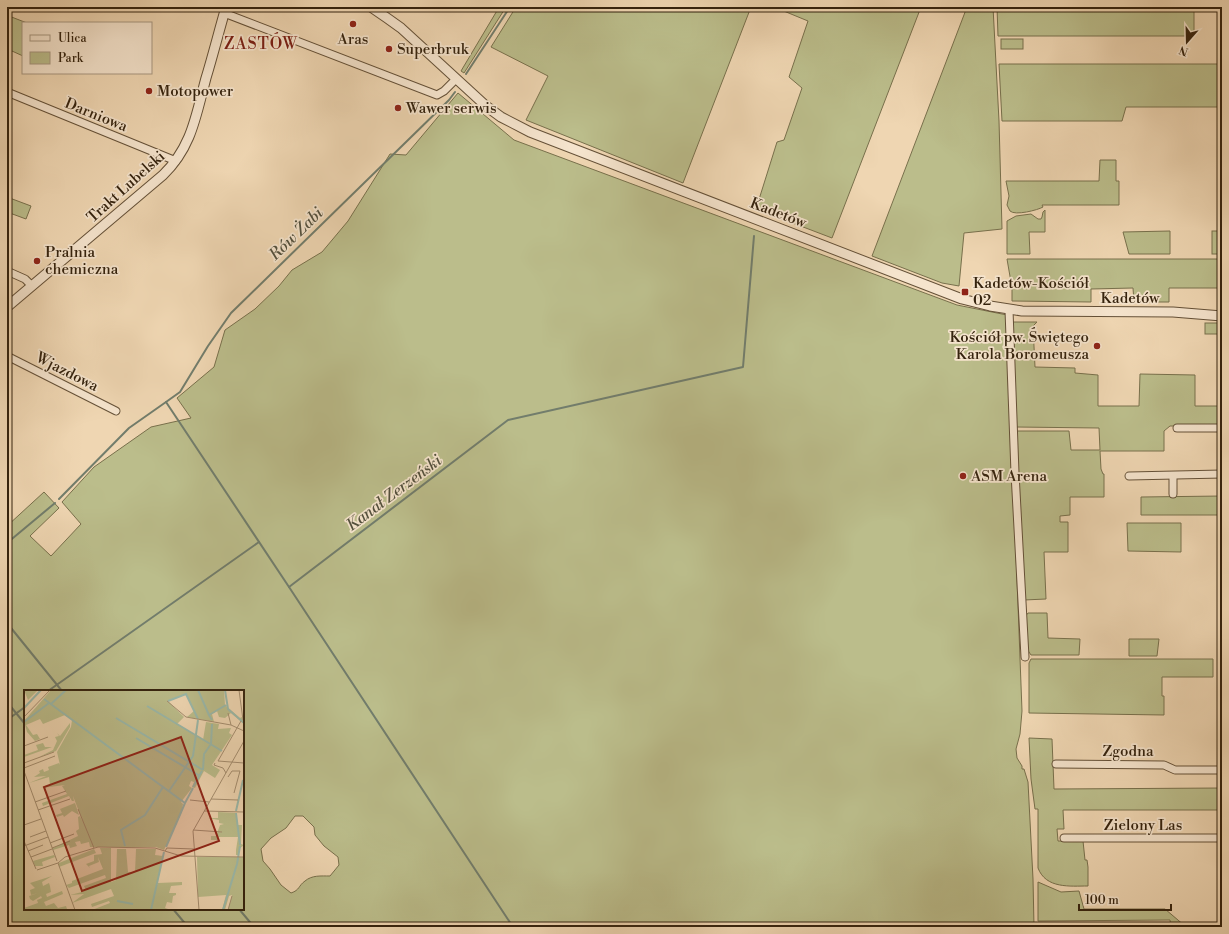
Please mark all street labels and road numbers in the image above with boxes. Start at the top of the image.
street label: Darniowa [62,94,131,136]
street label: Trakt Lubelski [83,147,169,227]
street label: Kadetów [747,194,810,233]
street label: Kadetów [1101,289,1160,308]
street label: Wjazdowa [31,348,102,396]
street label: Zgodna [1102,742,1154,761]
street label: Zielony Las [1104,816,1182,835]

